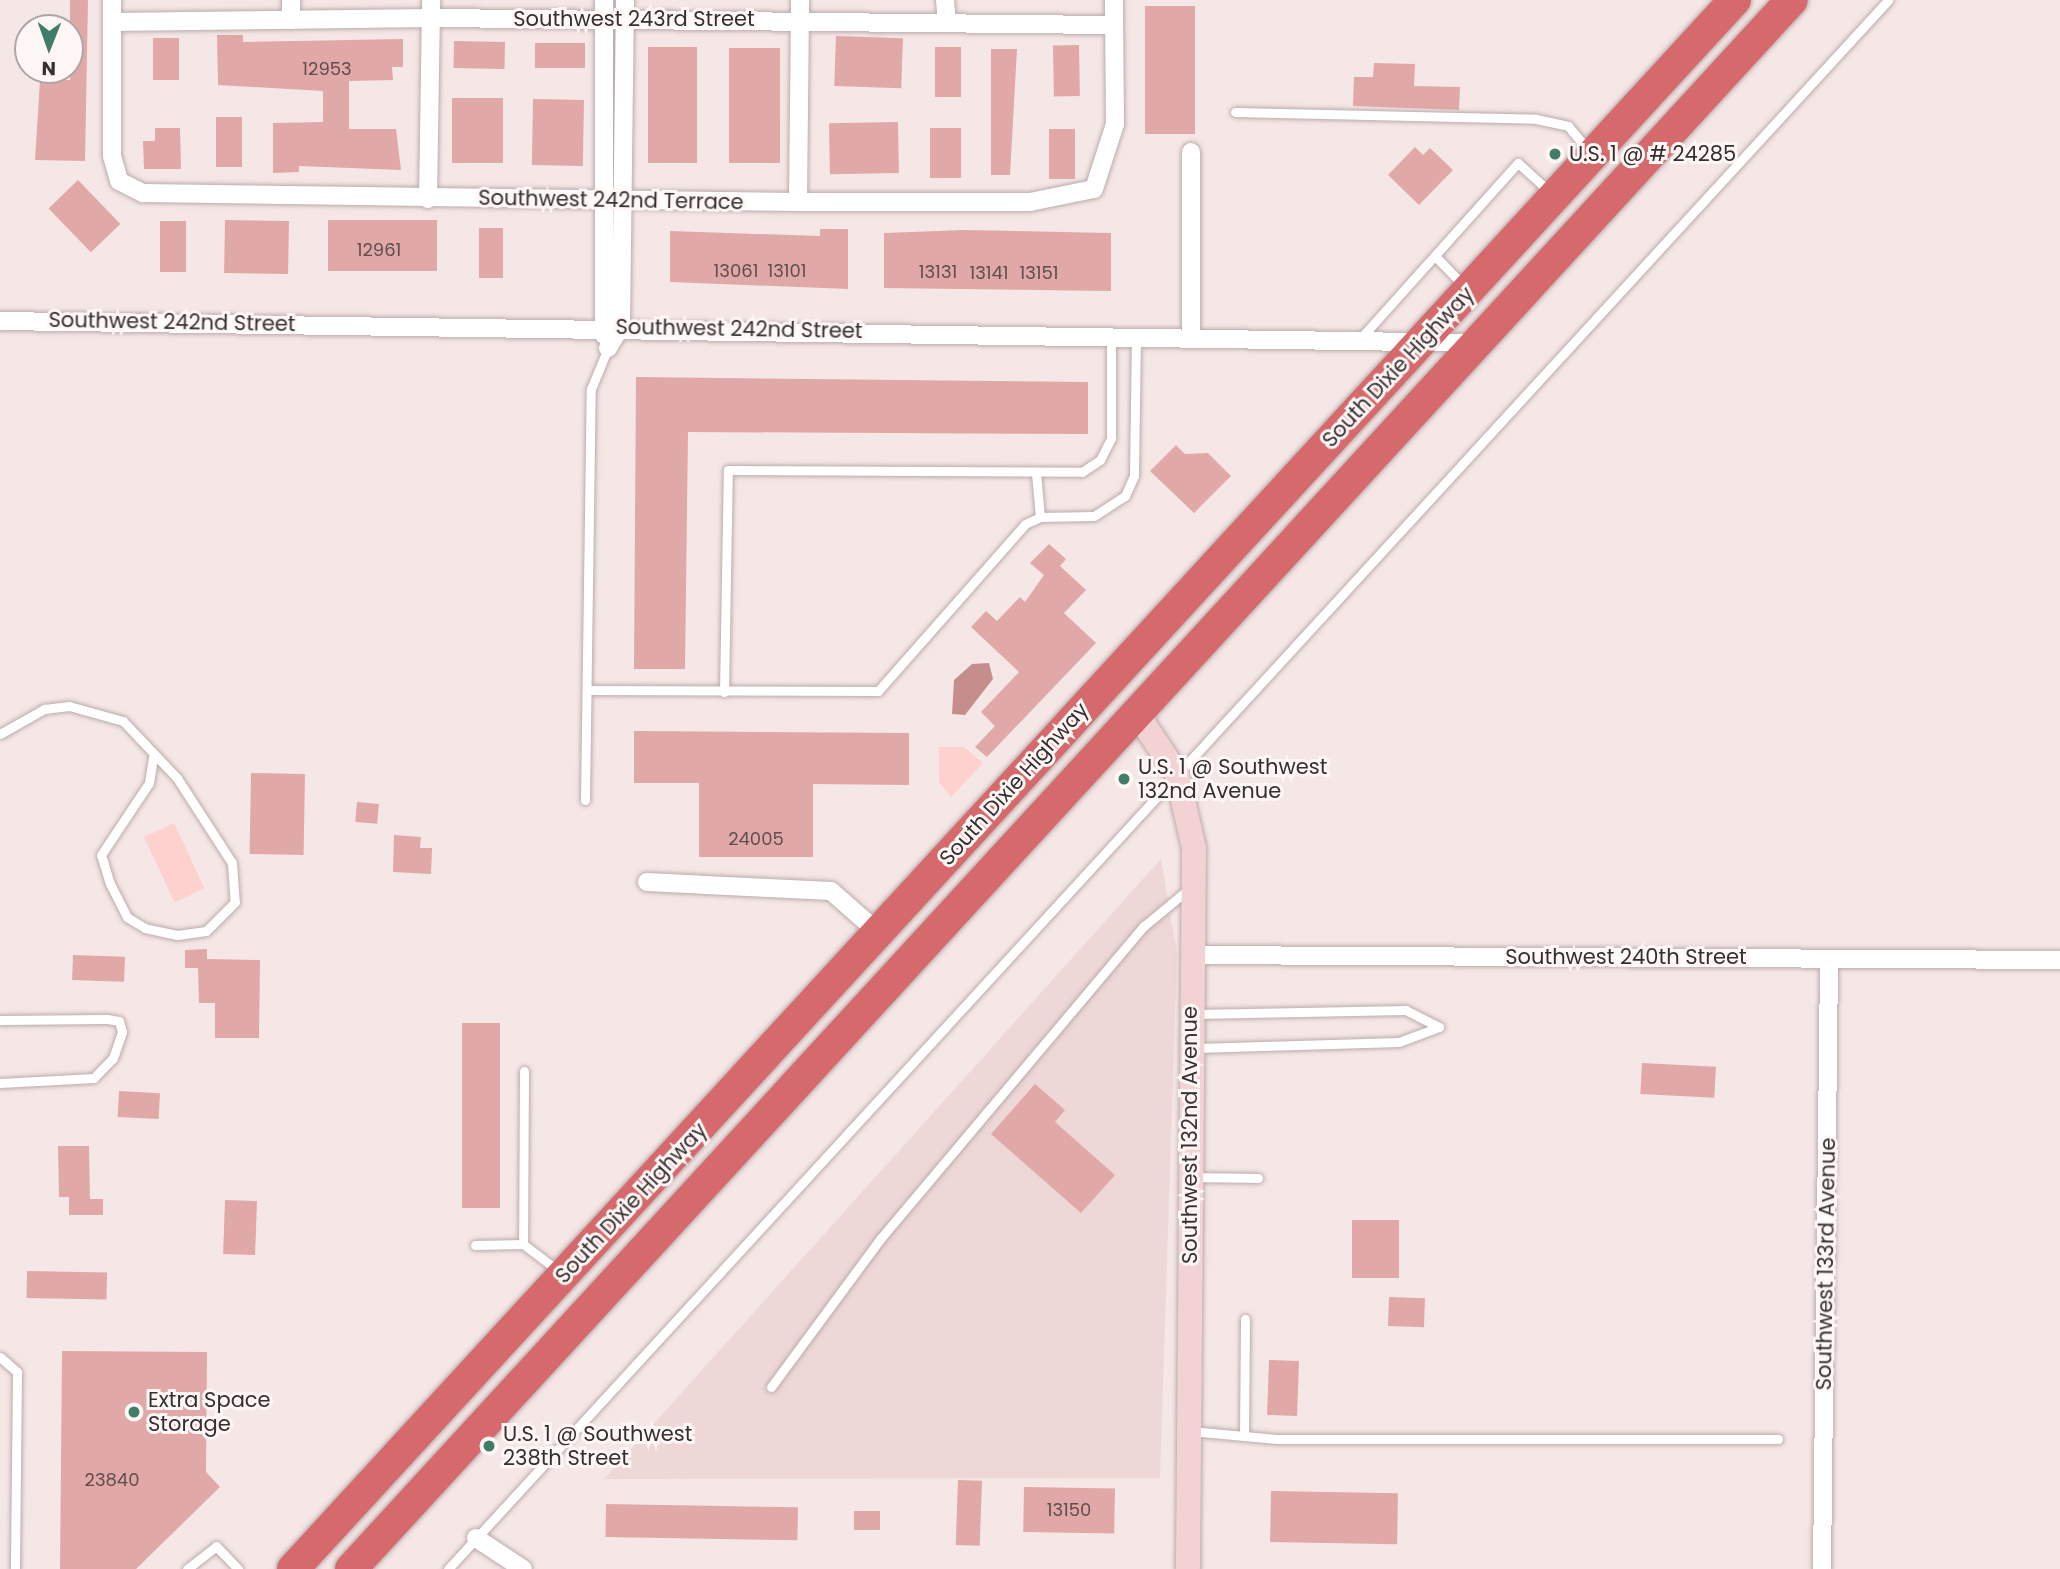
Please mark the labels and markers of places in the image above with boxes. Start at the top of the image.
place label: U.S. 1 @ # 24285 [1569,141,1736,167]
marker: U.S. 1 @ # 24285 [1547,146,1563,162]
place label: U.S. 1 @ Southwest 132nd Avenue [1138,754,1327,804]
marker: U.S. 1 @ Southwest 132nd Avenue [1116,771,1132,787]
place label: Extra Space Storage [148,1387,271,1437]
marker: Extra Space Storage [126,1404,142,1420]
place label: U.S. 1 @ Southwest 238th Street [503,1421,692,1471]
marker: U.S. 1 @ Southwest 238th Street [481,1438,497,1454]

